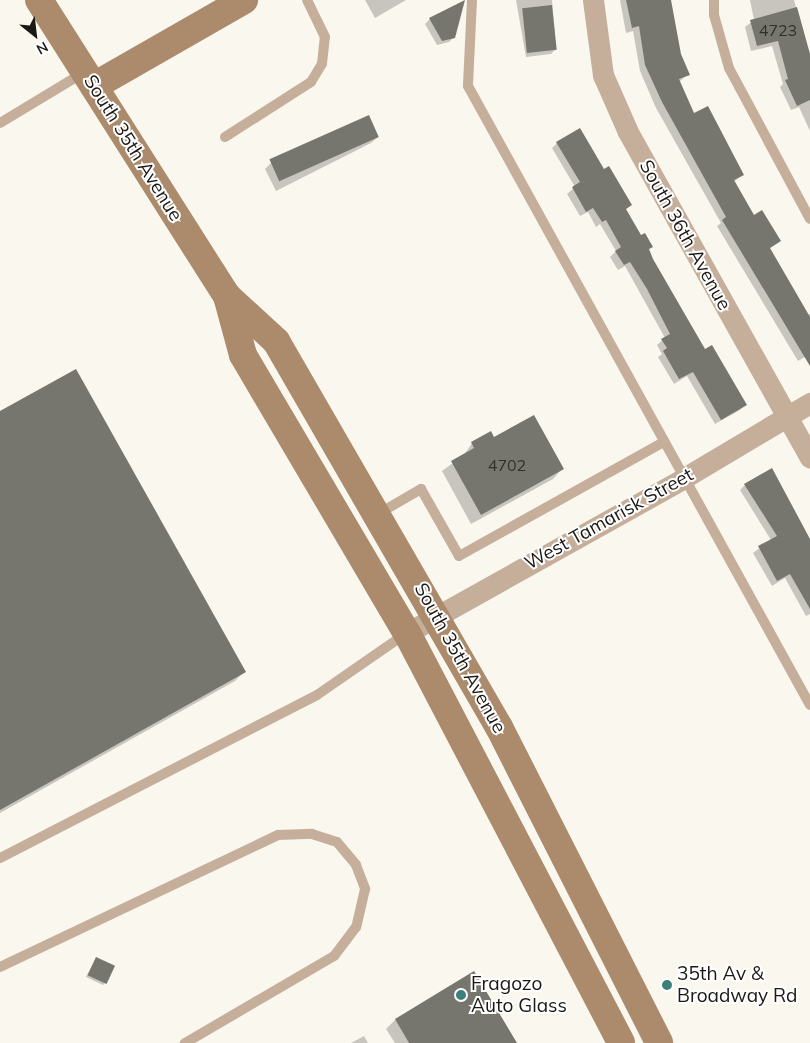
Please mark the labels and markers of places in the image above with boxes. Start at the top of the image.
place label: 35th Av & Broadway Rd [677,963,797,1007]
place label: Fragozo Auto Glass [471,973,567,1017]
marker: 35th Av & Broadway Rd [661,979,673,991]
marker: Fragozo Auto Glass [455,989,467,1001]

